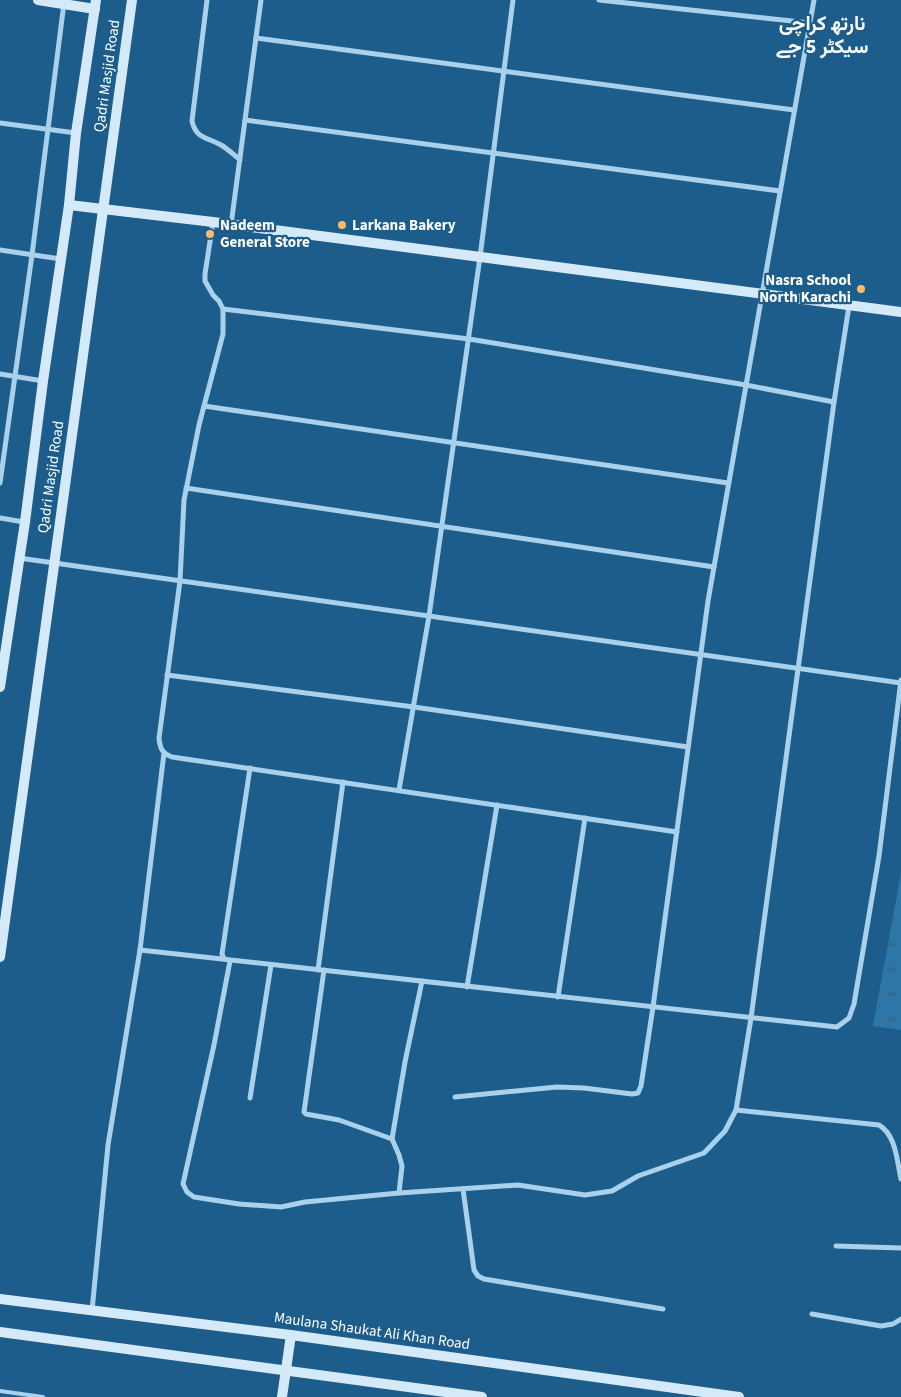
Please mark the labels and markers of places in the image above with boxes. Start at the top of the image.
place label: Nadeem General Store [220,215,310,253]
place label: Larkana Bakery [352,215,456,236]
marker: Larkana Bakery [336,219,348,231]
marker: Nadeem General Store [204,228,216,240]
place label: Nasra School North Karachi [759,270,852,308]
marker: Nasra School North Karachi [855,283,867,295]

